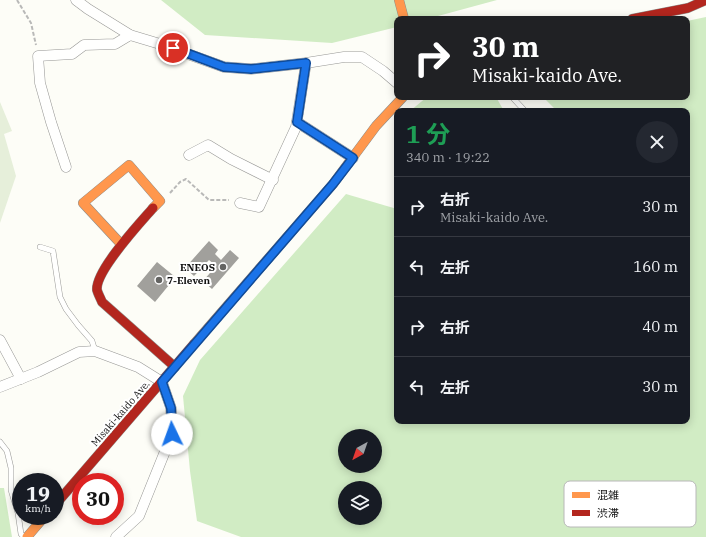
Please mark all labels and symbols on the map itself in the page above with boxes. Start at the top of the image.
pin [156,31,190,65]
place label: ENEOS [180,261,215,274]
marker: ENEOS [218,262,228,272]
place label: 7-Eleven [167,274,211,287]
marker: 7-Eleven [154,275,164,285]
street label: Misaki-kaido Ave. [88,378,153,449]
position arrow [151,413,193,455]
north arrow [338,429,382,473]
speed limit sign: 30 [72,473,124,525]
legend [564,481,696,527]
text: 混雑 [597,488,619,502]
text: 渋滞 [597,506,619,520]

